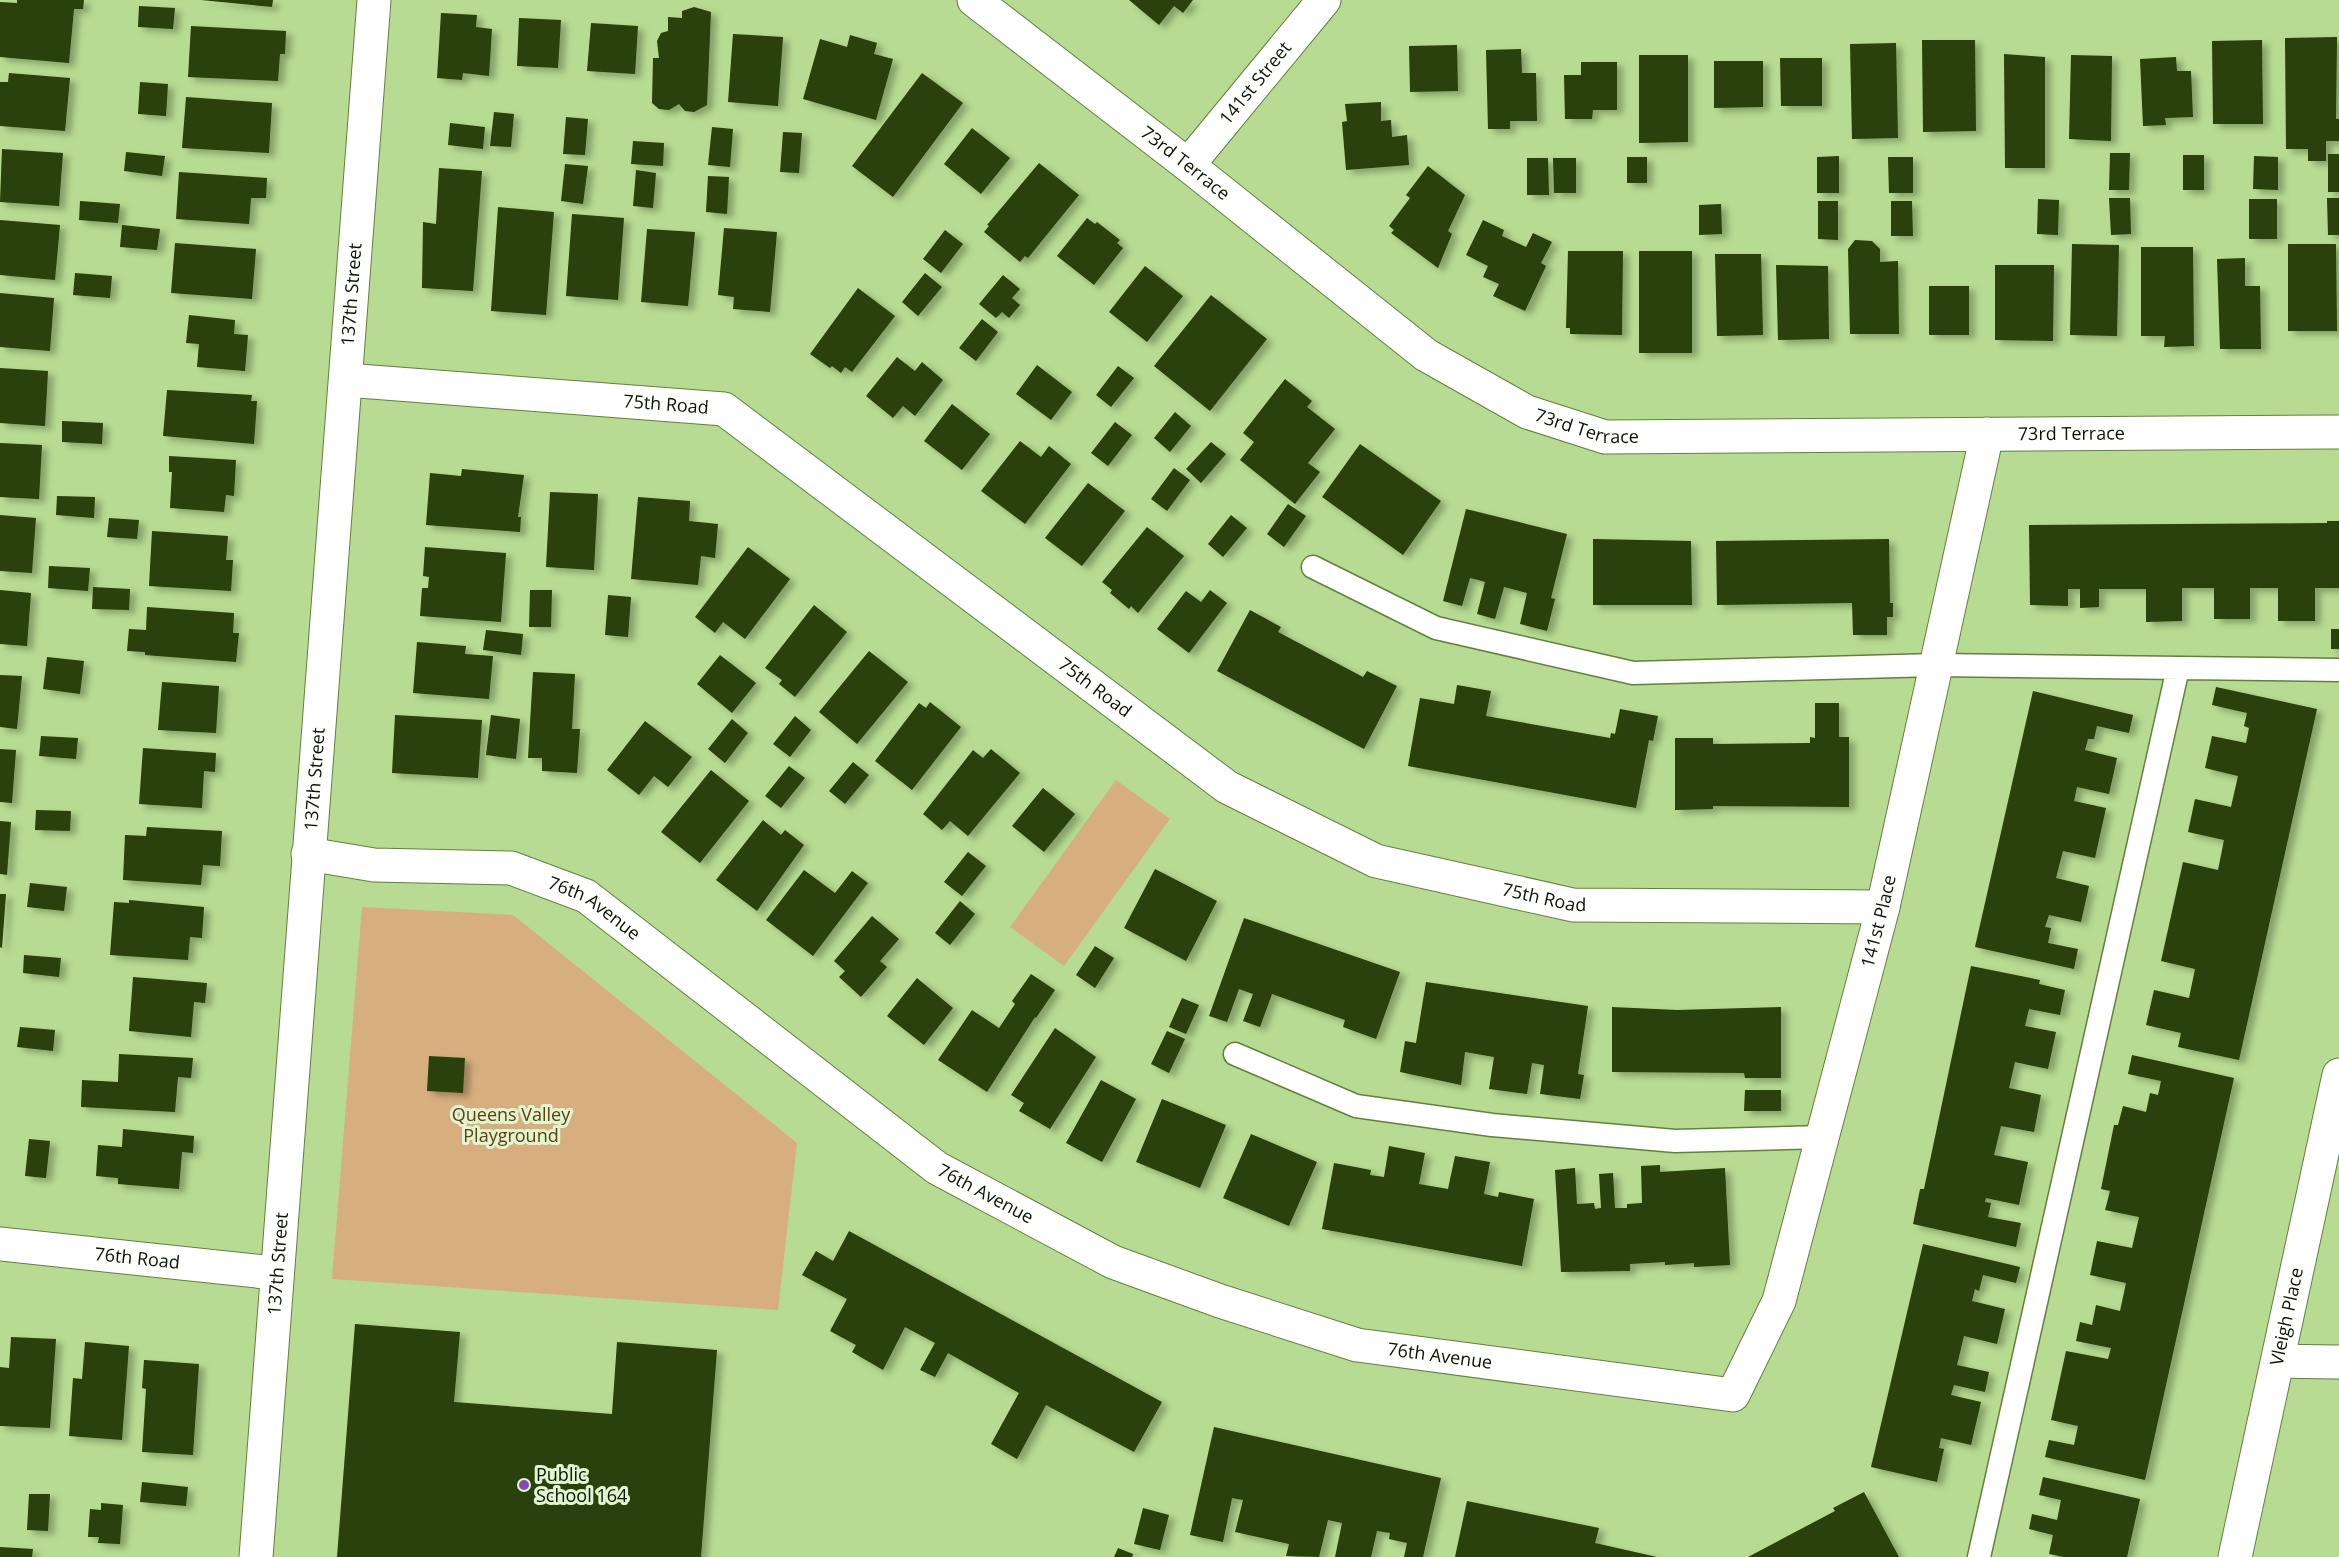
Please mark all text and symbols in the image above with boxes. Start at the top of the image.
street label: 141st Street [1213,36,1296,129]
street label: 73rd Terrace [1136,120,1235,205]
street label: 137th Street [335,242,367,347]
street label: 75th Road [622,388,710,419]
street label: 73rd Terrace [1532,402,1639,448]
street label: 73rd Terrace [2018,420,2125,445]
street label: 75th Road [1054,652,1137,722]
street label: 137th Street [298,727,330,832]
street label: 76th Avenue [545,870,646,945]
street label: 141st Place [1855,872,1901,970]
street label: 75th Road [1500,877,1586,916]
park label: Queens Valley Playground [452,1102,571,1147]
street label: 76th Avenue [934,1158,1038,1228]
street label: 137th Street [261,1211,293,1316]
street label: 76th Road [93,1241,181,1274]
street label: Vleigh Place [2264,1265,2308,1368]
street label: 76th Avenue [1386,1336,1494,1374]
place label: Public School 164 [536,1462,627,1507]
marker: Public School 164 [517,1478,531,1492]

